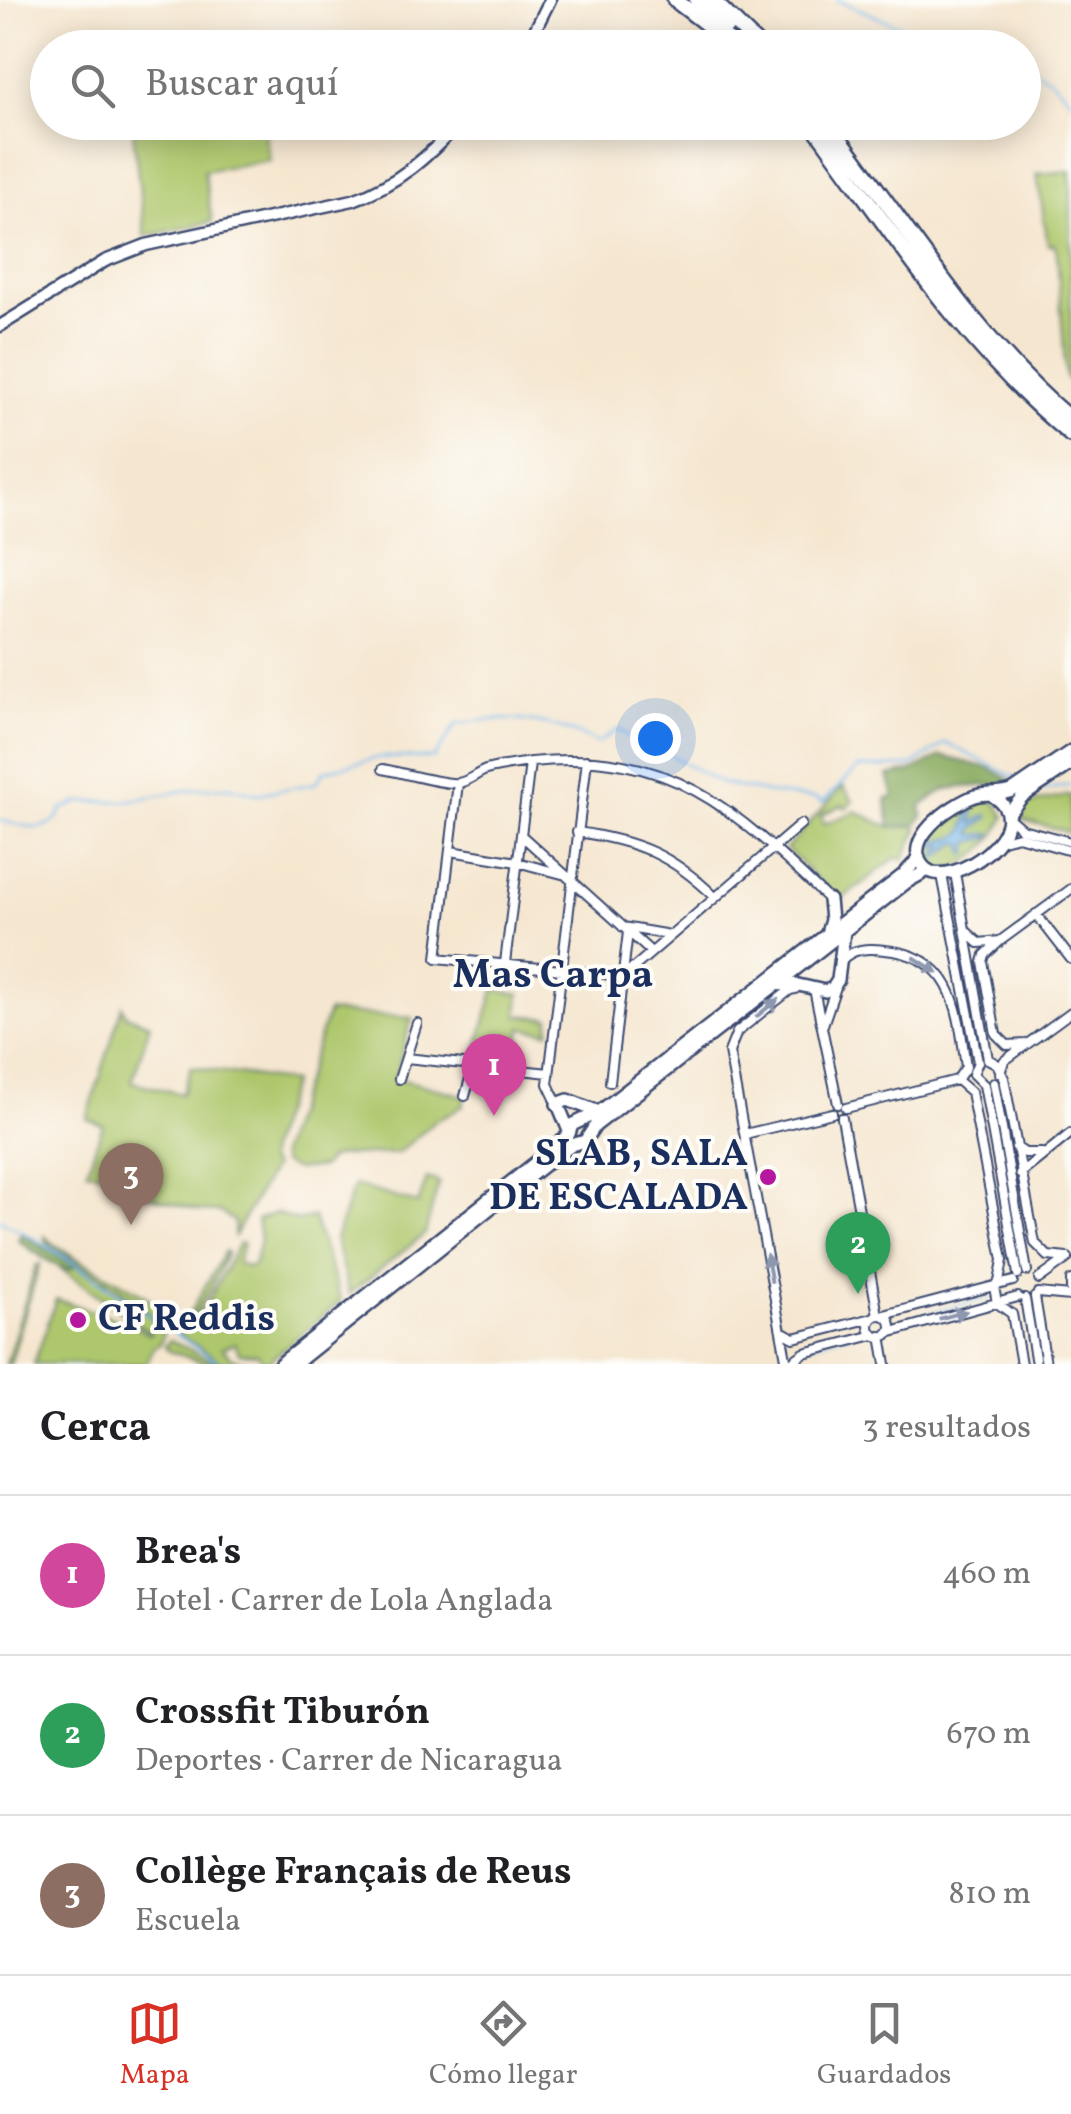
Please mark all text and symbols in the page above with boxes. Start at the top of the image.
search box [30,30,1041,140]
icon: search [65,58,120,113]
text: Buscar aquí [145,59,338,112]
your location [630,713,681,764]
district label: Mas Carpa [453,949,653,1005]
one-way arrow [913,955,940,973]
one-way arrow [754,998,779,1019]
pin: 1 [462,1034,526,1116]
place label: SLAB, SALA DE ESCALADA [489,1129,748,1226]
pin: 3 [98,1142,164,1225]
marker: SLAB, SALA DE ESCALADA [757,1166,779,1188]
pin: 2 [826,1212,890,1294]
one-way arrow [761,1252,777,1283]
place label: CF Reddis [98,1294,275,1347]
one-way arrow [938,1307,969,1322]
marker: CF Reddis [67,1309,89,1331]
text: Cerca [40,1400,151,1459]
text: 3 resultados [862,1407,1031,1451]
text: Brea's [135,1527,241,1580]
text: 1 [66,1553,79,1597]
text: 460 m [942,1553,1031,1597]
text: Hotel · Carrer de Lola Anglada [135,1580,553,1624]
text: Crossfit Tiburón [135,1687,430,1740]
text: 2 [64,1713,81,1757]
text: 670 m [947,1713,1031,1757]
text: Deportes · Carrer de Nicaragua [135,1740,563,1784]
text: Collège Français de Reus [135,1847,572,1900]
text: 3 [64,1873,81,1917]
text: 810 m [948,1873,1031,1917]
text: Escuela [135,1900,241,1944]
tab: Mapa [120,1996,190,2095]
tab: Cómo llegar [429,1996,578,2095]
tab: Guardados [817,1996,951,2095]

